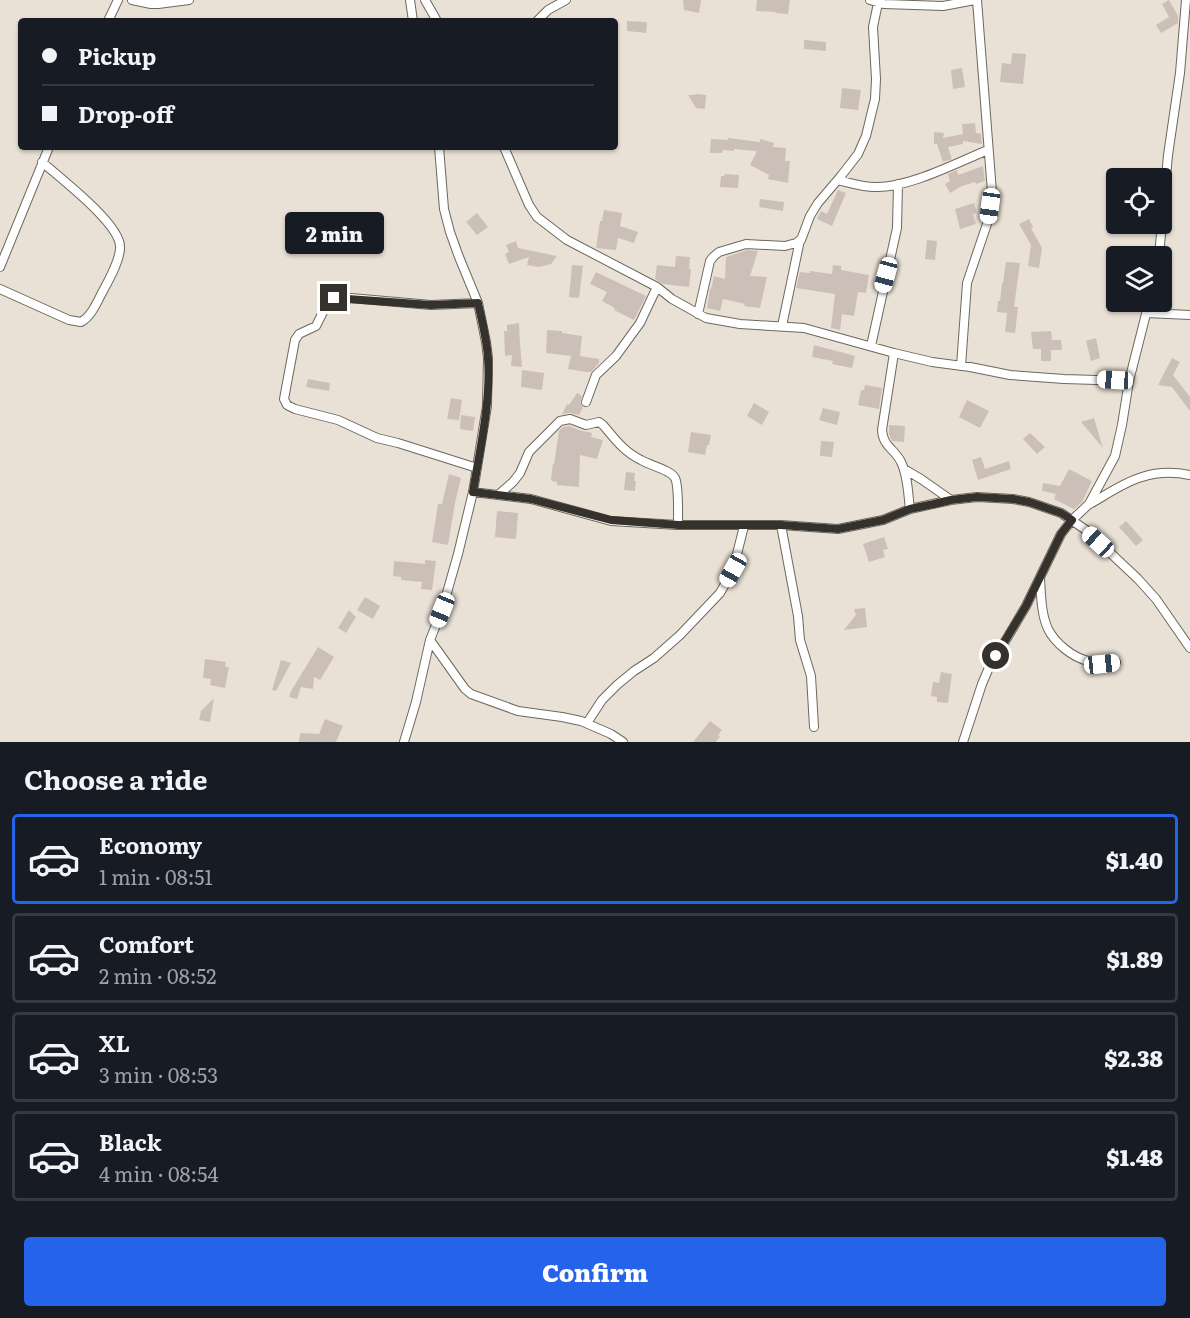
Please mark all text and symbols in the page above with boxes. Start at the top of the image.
text: Pickup [78,39,156,72]
text: Drop-off [78,97,174,130]
map controls [1106,168,1172,312]
button: locate [1106,168,1172,234]
car [979,187,1001,225]
callout: 2 min [284,211,384,253]
text: 2 min [306,218,363,248]
button: layers [1106,246,1172,312]
car [873,255,899,295]
route end [320,284,347,311]
car [1097,370,1133,390]
car [1079,523,1117,561]
car [716,550,750,590]
car [427,590,457,630]
route start [982,642,1009,669]
car [1083,653,1121,675]
text: Choose a ride [24,758,207,798]
text: Economy [99,828,202,861]
icon: car [27,832,81,886]
text: $1.40 [1106,843,1163,876]
text: 1 min · 08:51 [99,861,213,891]
text: Comfort [99,927,194,960]
icon: car [27,931,81,985]
text: $1.89 [1106,942,1163,975]
text: 2 min · 08:52 [99,960,216,990]
text: XL [99,1026,130,1059]
icon: car [27,1030,81,1084]
text: $2.38 [1104,1041,1163,1074]
text: 3 min · 08:53 [99,1059,218,1089]
text: Black [99,1125,161,1158]
icon: car [27,1129,81,1183]
text: $1.48 [1106,1140,1163,1173]
text: 4 min · 08:54 [99,1158,218,1188]
button: Confirm [24,1237,1166,1306]

